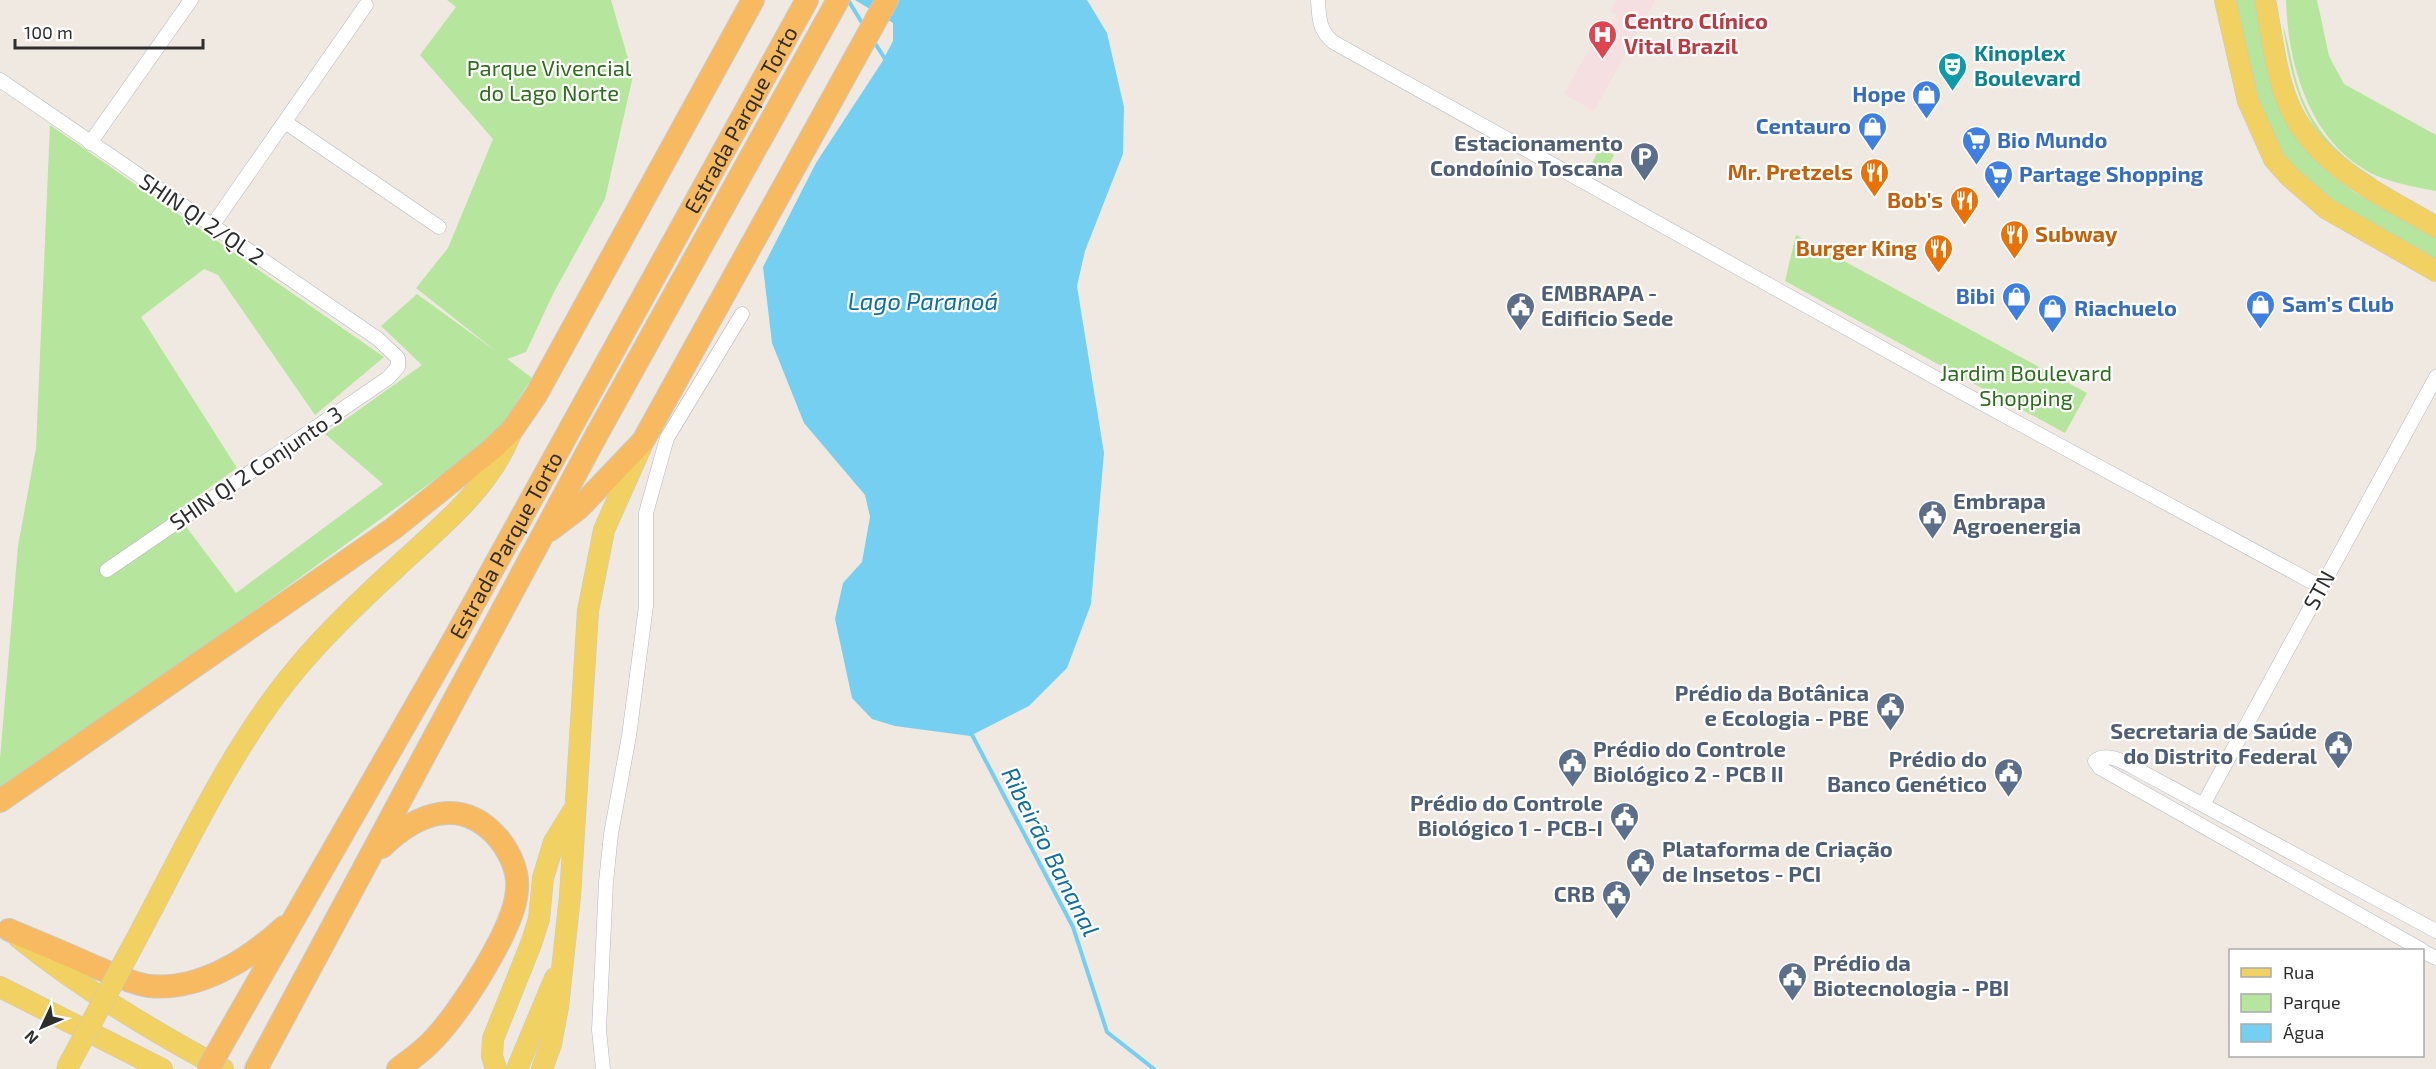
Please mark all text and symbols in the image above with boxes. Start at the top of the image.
place label: Centro Clínico Vital Brazil [1624,7,1768,58]
scale bar [15,12,202,50]
hospital icon: Centro Clínico Vital Brazil [1587,18,1619,60]
text: 100 m [24,21,73,43]
street label: Estrada Parque Torto [678,21,802,217]
place label: Kinoplex Boulevard [1974,39,2081,90]
theatre icon: Kinoplex Boulevard [1937,50,1969,92]
park label: Parque Vivencial do Lago Norte [467,54,632,105]
shop icon: Hope [1911,78,1943,120]
place label: Hope [1852,80,1906,106]
shop icon: Centauro [1856,110,1888,152]
place label: Centauro [1756,112,1851,138]
supermarket icon: Bio Mundo [1960,124,1992,166]
place label: Bio Mundo [1997,126,2107,152]
place label: Estacionamento Condoínio Toscana [1430,129,1623,180]
parking icon: Estacionamento Condoínio Toscana [1628,140,1660,182]
restaurant icon: Mr. Pretzels [1858,156,1890,198]
place label: Mr. Pretzels [1727,158,1853,184]
supermarket icon: Partage Shopping [1982,158,2014,200]
place label: Partage Shopping [2019,160,2204,186]
street label: SHIN QI 2/QL 2 [135,167,270,270]
restaurant icon: Bob's [1948,184,1980,226]
place label: Bob's [1887,186,1943,212]
restaurant icon: Subway [1998,218,2030,260]
place label: Subway [2035,220,2118,247]
restaurant icon: Burger King [1922,232,1954,274]
place label: Burger King [1796,234,1917,260]
place label: EMBRAPA - Edificio Sede [1541,279,1673,330]
shop icon: Bibi [2000,280,2032,322]
place label: Bibi [1956,282,1995,308]
water label: Lago Paranoá [848,286,998,315]
shop icon: Sam's Club [2245,288,2277,330]
public building icon: EMBRAPA - Edificio Sede [1504,290,1536,332]
place label: Sam's Club [2282,290,2394,316]
shop icon: Riachuelo [2037,292,2069,334]
place label: Riachuelo [2074,294,2177,320]
park label: Jardim Boulevard Shopping [1940,359,2112,410]
street label: SHIN QI 2 Conjunto 3 [164,400,347,535]
street label: Estrada Parque Torto [443,447,567,643]
place label: Embrapa Agroenergia [1953,487,2081,538]
public building icon: Embrapa Agroenergia [1916,498,1948,540]
street label: STN [2297,565,2339,614]
place label: Prédio da Botânica e Ecologia - PBE [1675,679,1869,730]
public building icon: Prédio da Botânica e Ecologia - PBE [1874,690,1906,732]
place label: Secretaria de Saúde do Distrito Federal [2110,717,2318,768]
public building icon: Secretaria de Saúde do Distrito Federal [2322,728,2354,770]
place label: Prédio do Controle Biológico 2 - PCB II [1593,735,1786,786]
place label: Prédio do Banco Genético [1827,745,1987,796]
public building icon: Prédio do Controle Biológico 2 - PCB II [1556,746,1588,788]
public building icon: Prédio do Banco Genético [1992,756,2024,798]
water label: Ribeirão Bananal [996,762,1107,941]
place label: Prédio do Controle Biológico 1 - PCB-I [1410,789,1603,840]
public building icon: Prédio do Controle Biológico 1 - PCB-I [1608,800,1640,842]
place label: Plataforma de Criação de Insetos - PCI [1662,835,1893,886]
public building icon: Plataforma de Criação de Insetos - PCI [1625,846,1657,888]
public building icon: CRB [1600,878,1632,920]
place label: CRB [1554,880,1595,906]
place label: Prédio da Biotecnologia - PBI [1813,949,2009,1000]
legend [2229,949,2424,1057]
public building icon: Prédio da Biotecnologia - PBI [1776,960,1808,1002]
text: Rua [2283,961,2314,983]
text: Parque [2283,991,2341,1013]
north arrow [12,997,72,1057]
text: Água [2283,1021,2324,1043]
text: N [20,1027,42,1049]

